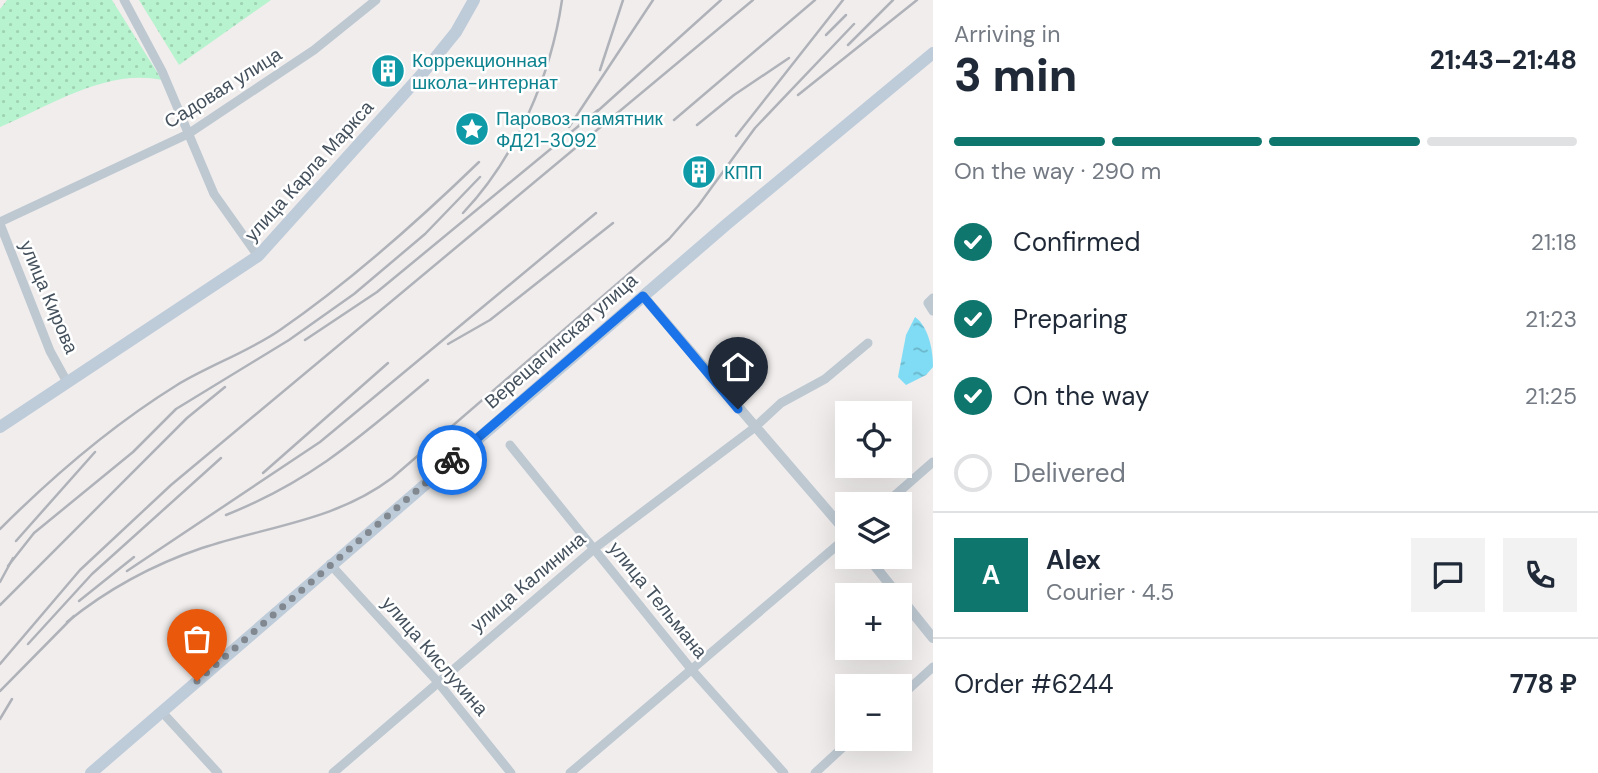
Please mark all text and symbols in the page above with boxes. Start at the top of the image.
text: Arriving in [954,19,1060,49]
street label: Садовая улица [159,42,287,134]
text: 21:43–21:48 [1430,43,1577,77]
text: 3 min [954,45,1077,105]
place label: Коррекционная школа-интернат [412,48,558,95]
building icon: Коррекционная школа-интернат [369,52,407,90]
street label: улица Карла Маркса [239,95,379,247]
place label: Паровоз-памятник ФД21-3092 [496,106,664,153]
place icon: Паровоз-памятник ФД21-3092 [453,110,491,148]
building icon: КПП [680,153,718,191]
text: On the way · 290 m [954,156,1161,186]
place label: КПП [724,160,762,185]
icon: check [954,223,992,261]
text: Confirmed [1013,225,1140,259]
text: 21:18 [1531,227,1577,257]
street label: улица Кирова [14,237,84,358]
street label: Верещагинская улица [479,267,643,414]
icon: check [954,300,992,338]
text: Preparing [1013,302,1128,336]
text: 21:23 [1525,304,1577,334]
pin [708,337,768,409]
icon: home [719,348,757,386]
icon: check [954,377,992,415]
text: On the way [1013,379,1149,413]
text: 21:25 [1525,381,1577,411]
map controls [835,401,912,751]
button: locate [835,401,912,478]
courier [417,425,487,495]
icon: bike [433,441,471,479]
text: Delivered [1013,456,1126,490]
button: layers [835,492,912,569]
street label: улица Калинина [465,526,591,637]
street label: улица Тельмана [603,536,713,664]
button: chat [1411,538,1485,612]
button: phone [1503,538,1577,612]
text: Alex [1046,543,1101,577]
text: A [982,558,1000,592]
text: Courier · 4.5 [1046,577,1174,607]
button: + [835,583,912,660]
street label: улица Кислухина [376,591,494,721]
pin [167,609,227,681]
icon: bag [178,620,216,658]
text: Order #6244 [954,667,1114,701]
text: 778 ₽ [1510,667,1577,701]
button: − [835,674,912,751]

